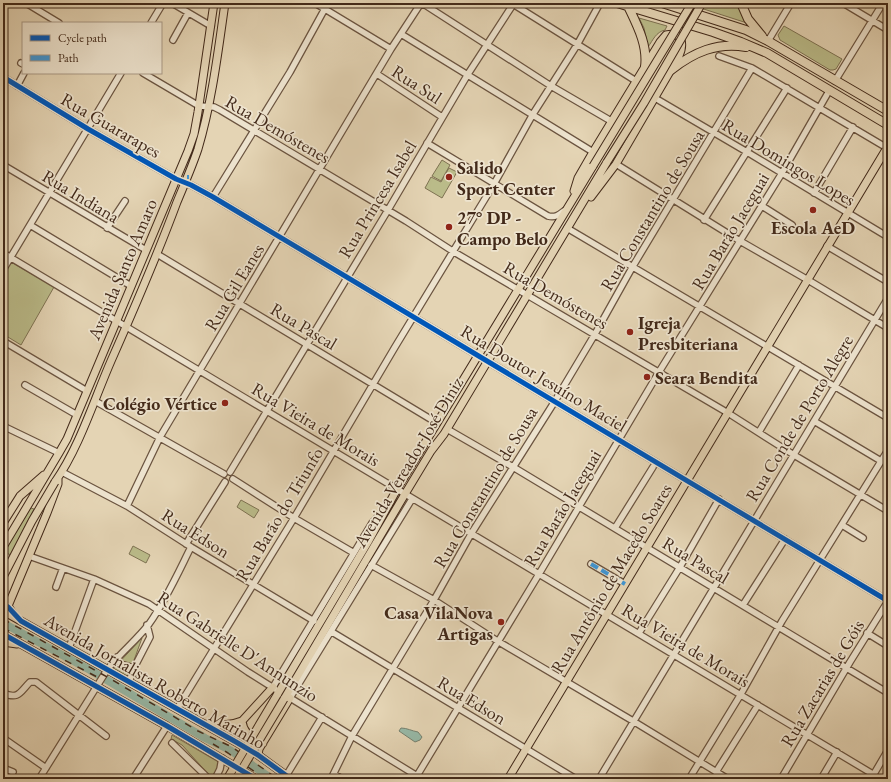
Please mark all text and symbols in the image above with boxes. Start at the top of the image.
legend [22,22,162,74]
text: Cycle path [58,30,107,46]
text: Path [58,50,79,66]
street label: Rua Sul [388,59,446,109]
street label: Rua Guararapes [57,87,165,163]
street label: Rua Demóstenes [221,90,335,168]
street label: Rua Domingos Lopes [718,113,860,211]
street label: Rua Constantino de Sousa [595,125,710,295]
street label: Rua Princesa Isabel [333,136,421,262]
place label: Salido Sport Center [457,156,556,200]
street label: Rua Indiana [38,164,125,228]
street label: Rua Barão Jaceguai [686,168,774,294]
marker: Salido Sport Center [444,172,454,182]
street label: Avenida Santo Amaro [81,195,162,344]
marker: Escola AeD [808,205,818,215]
place label: 27° DP - Campo Belo [457,206,548,250]
place label: Escola AeD [771,216,855,239]
marker: 27° DP - Campo Belo [444,222,454,232]
street label: Rua Gil Eanes [199,239,269,335]
street label: Rua Demóstenes [499,256,613,334]
street label: Rua Pascal [266,297,342,355]
place label: Igreja Presbiteriana [638,311,738,355]
street label: Rua Doutor Jesuíno Maciel [457,319,631,437]
marker: Igreja Presbiteriana [625,327,635,337]
street label: Rua Conde de Porto Alegre [740,330,858,506]
place label: Seara Bendita [655,366,758,389]
street label: Avenida Vereador José Diniz [347,372,468,552]
marker: Seara Bendita [642,372,652,382]
street label: Rua Vieira de Morais [248,377,384,471]
place label: Colégio Vértice [103,392,217,415]
marker: Colégio Vértice [220,398,230,408]
street label: Rua Constantino de Sousa [428,402,543,572]
street label: Rua Barão do Triunfo [230,443,328,585]
street label: Rua Barão Jaceguai [518,445,606,571]
street label: Rua Antônio de Macedo Soares [545,479,677,677]
street label: Rua Edson [158,503,235,563]
street label: Rua Pascal [658,531,734,589]
street label: Rua Gabrielle D'Annunzio [153,585,323,707]
street label: Rua Vieira de Morais [618,598,754,692]
place label: Casa VilaNova Artigas [384,601,493,645]
street label: Avenida Jornalista Roberto Marinho [39,608,270,754]
street label: Rua Zacarias de Góis [775,615,869,751]
marker: Casa VilaNova Artigas [496,617,506,627]
street label: Rua Edson [433,671,511,730]

